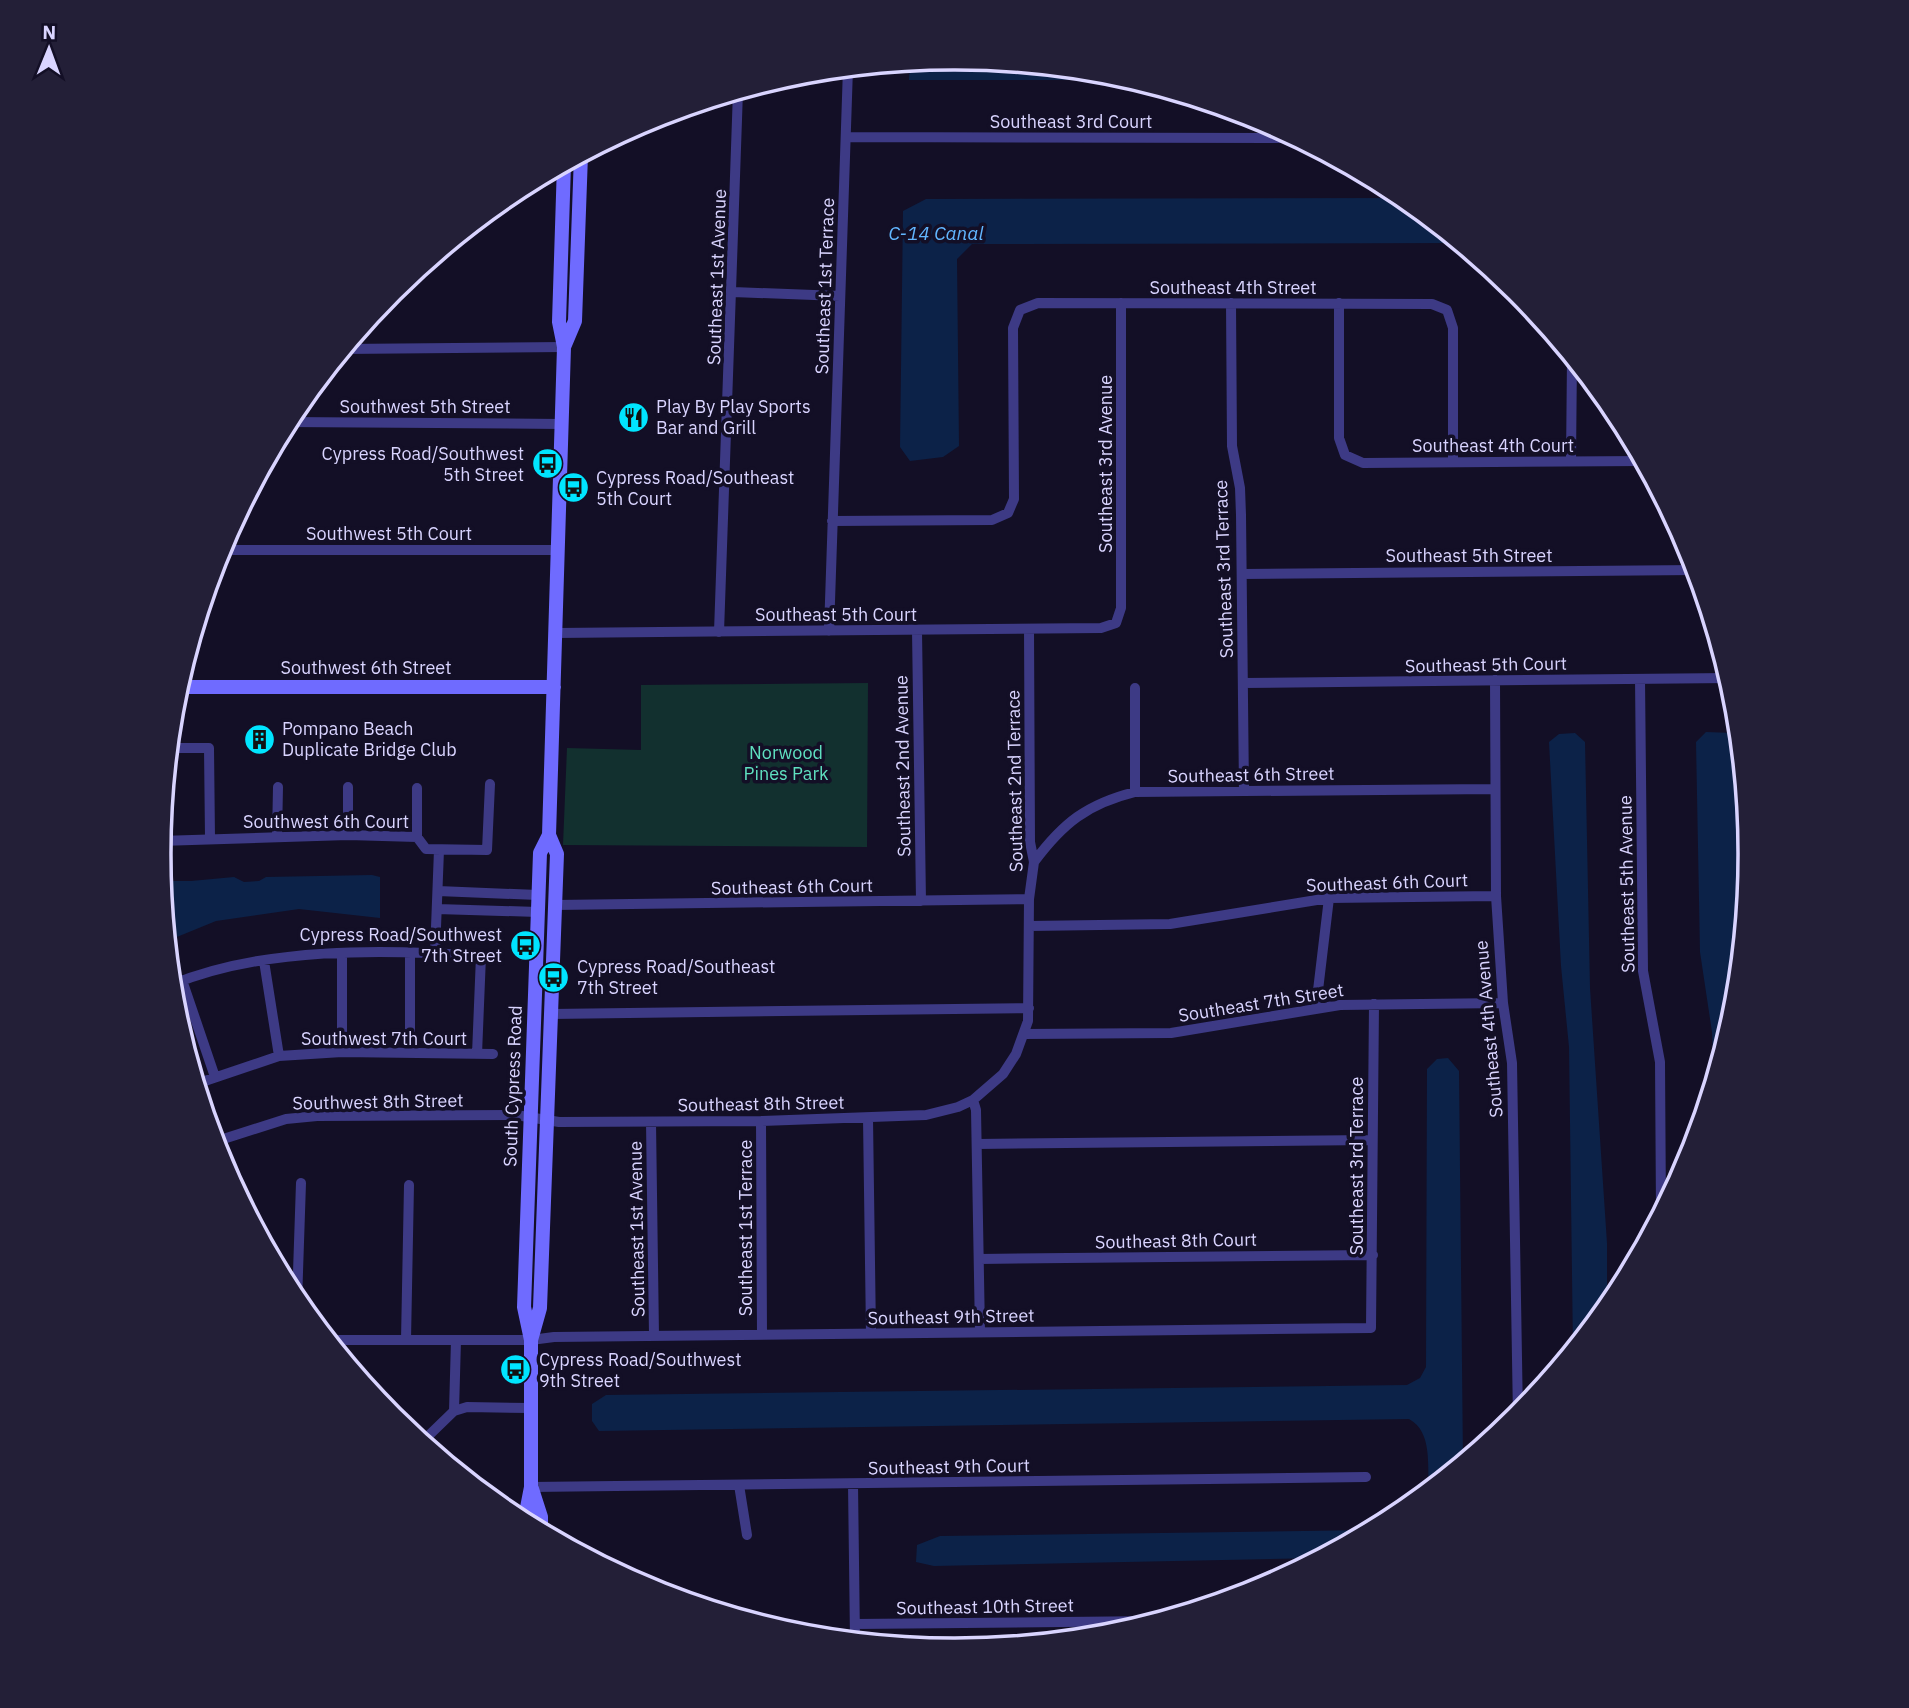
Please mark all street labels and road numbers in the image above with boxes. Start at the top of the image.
street label: Southeast 3rd Court [990,110,1152,133]
street label: Southeast 1st Avenue [702,188,731,365]
street label: Southeast 1st Terrace [810,197,839,375]
street label: Southeast 4th Street [1150,276,1316,299]
street label: Southeast 3rd Avenue [1094,375,1117,553]
street label: Southwest 5th Street [340,395,511,418]
street label: Southeast 4th Court [1412,434,1574,457]
street label: Southeast 3rd Terrace [1209,479,1238,659]
street label: Southwest 5th Court [306,522,472,545]
street label: Southeast 5th Street [1386,544,1552,567]
street label: Southeast 5th Court [755,603,917,626]
street label: Southeast 5th Court [1405,652,1567,677]
street label: Southwest 6th Street [281,656,452,679]
street label: Southeast 2nd Avenue [889,675,916,857]
street label: Southeast 2nd Terrace [1001,690,1028,872]
street label: Southeast 6th Street [1167,762,1335,787]
street label: Southeast 5th Avenue [1613,795,1640,973]
street label: Southwest 6th Court [243,810,409,833]
street label: Southeast 6th Court [1306,868,1468,897]
street label: Southeast 6th Court [711,874,873,899]
street label: Southeast 4th Avenue [1469,939,1508,1119]
street label: Southeast 7th Street [1177,978,1345,1027]
street label: South Cypress Road [498,1005,527,1167]
street label: Southwest 7th Court [301,1027,467,1050]
street label: Southeast 3rd Terrace [1345,1077,1368,1255]
street label: Southwest 8th Street [292,1089,464,1114]
street label: Southeast 8th Street [677,1091,845,1116]
street label: Southeast 1st Terrace [734,1140,757,1316]
street label: Southeast 1st Avenue [623,1141,650,1317]
street label: Southeast 8th Court [1095,1228,1257,1253]
street label: Southeast 9th Street [867,1304,1035,1329]
street label: Southeast 9th Court [868,1454,1030,1479]
street label: Southeast 10th Street [896,1593,1074,1620]

